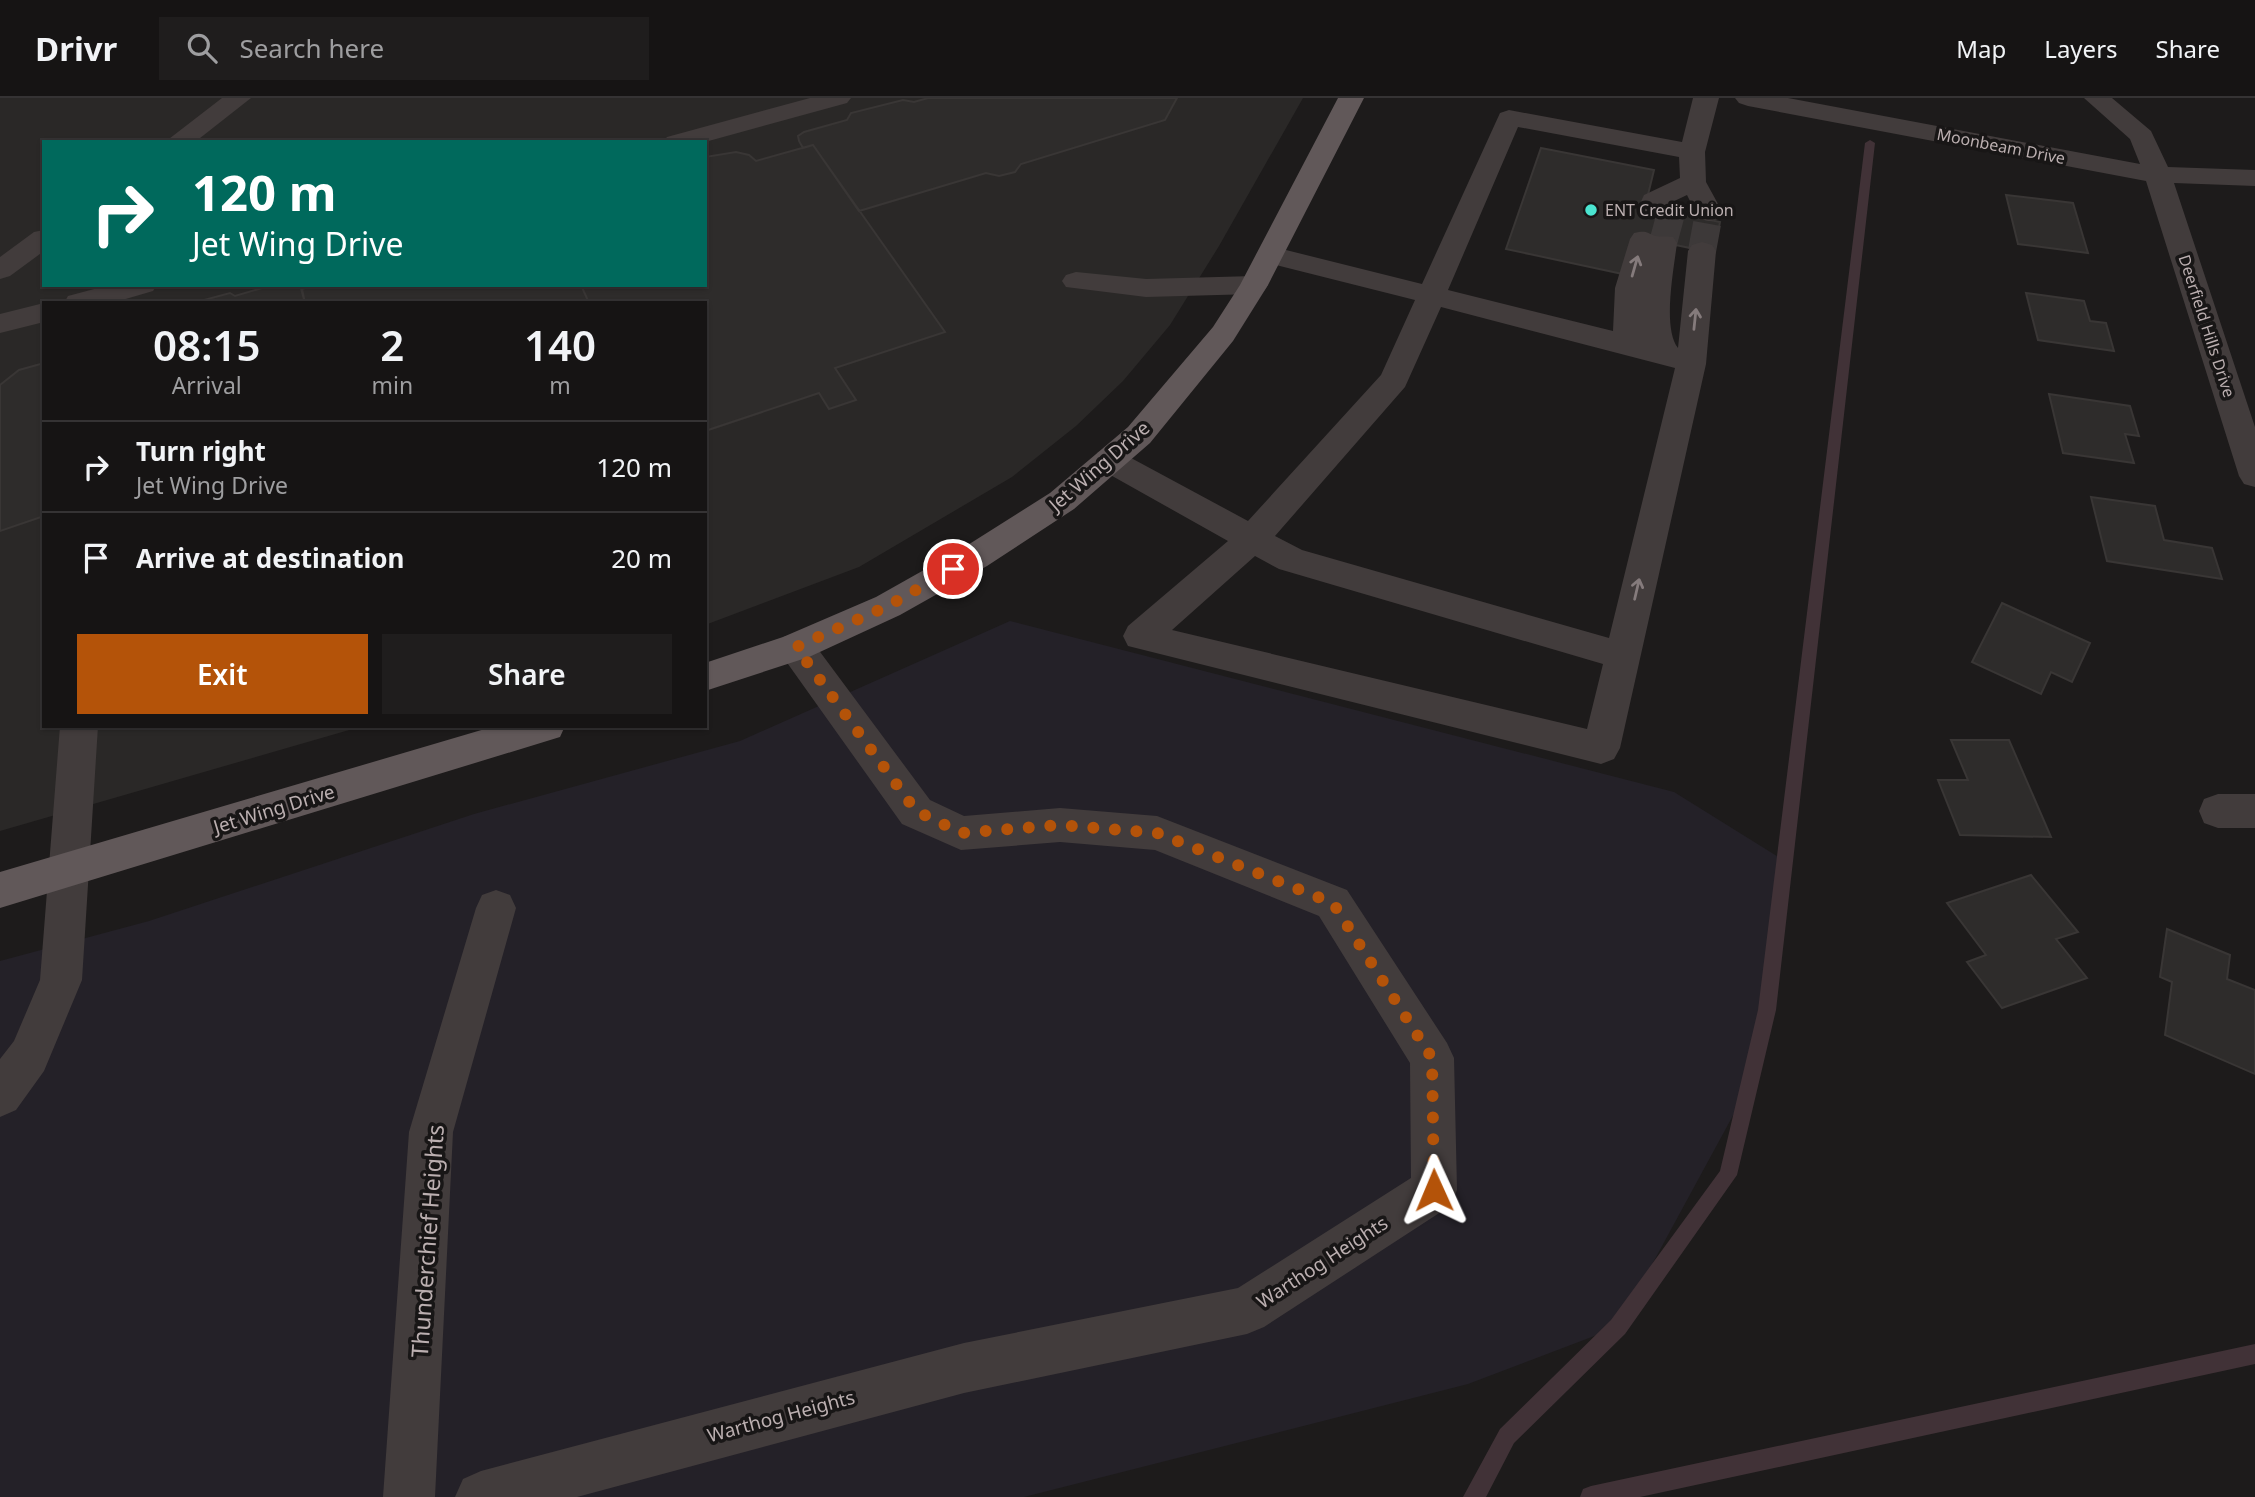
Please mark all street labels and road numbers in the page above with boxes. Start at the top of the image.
street label: Moonbeam Drive [1935,123,2067,169]
street label: Deerfield Hills Drive [2174,252,2240,400]
street label: Jet Wing Drive [1042,415,1155,518]
street label: Jet Wing Drive [208,778,338,840]
street label: Thunderchief Heights [403,1124,451,1358]
street label: Warthog Heights [1251,1210,1393,1314]
street label: Warthog Heights [704,1384,858,1448]

